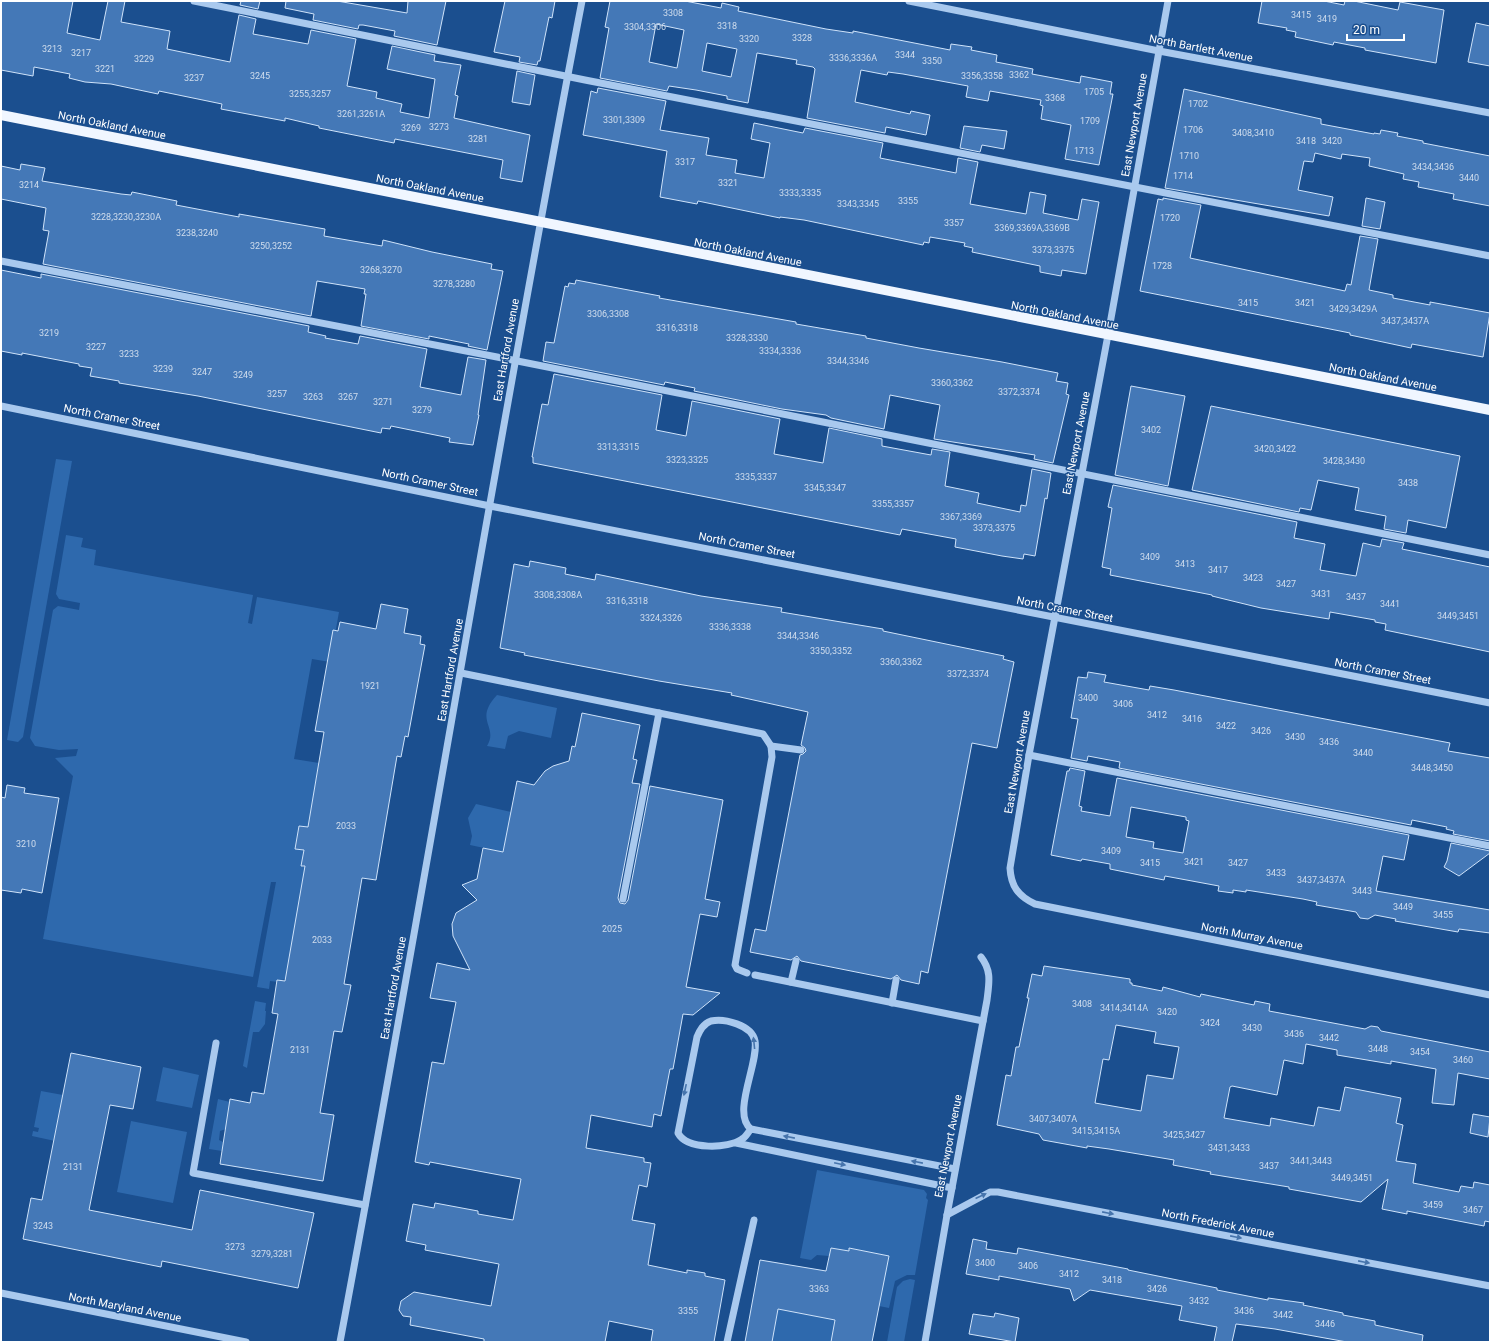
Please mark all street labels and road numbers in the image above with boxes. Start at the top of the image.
street label: North Bartlett Avenue [1148,32,1254,65]
street label: East Newport Avenue [1119,72,1150,178]
street label: North Oakland Avenue [57,109,167,142]
street label: North Oakland Avenue [375,172,485,205]
street label: North Oakland Avenue [693,236,803,269]
street label: East Hartford Avenue [491,297,522,403]
street label: North Oakland Avenue [1010,299,1120,332]
street label: North Oakland Avenue [1328,361,1438,394]
street label: East Newport Avenue [1060,390,1093,496]
street label: North Cramer Street [63,402,162,433]
street label: North Cramer Street [381,466,480,499]
street label: North Cramer Street [698,530,797,561]
street label: North Cramer Street [1016,594,1115,625]
street label: East Hartford Avenue [435,617,466,723]
street label: North Cramer Street [1334,656,1433,687]
street label: East Newport Avenue [1002,709,1033,815]
street label: North Murray Avenue [1200,920,1304,953]
street label: East Hartford Avenue [378,935,409,1041]
street label: East Newport Avenue [932,1093,965,1199]
street label: North Frederick Avenue [1161,1206,1275,1241]
street label: North Maryland Avenue [67,1290,183,1325]

